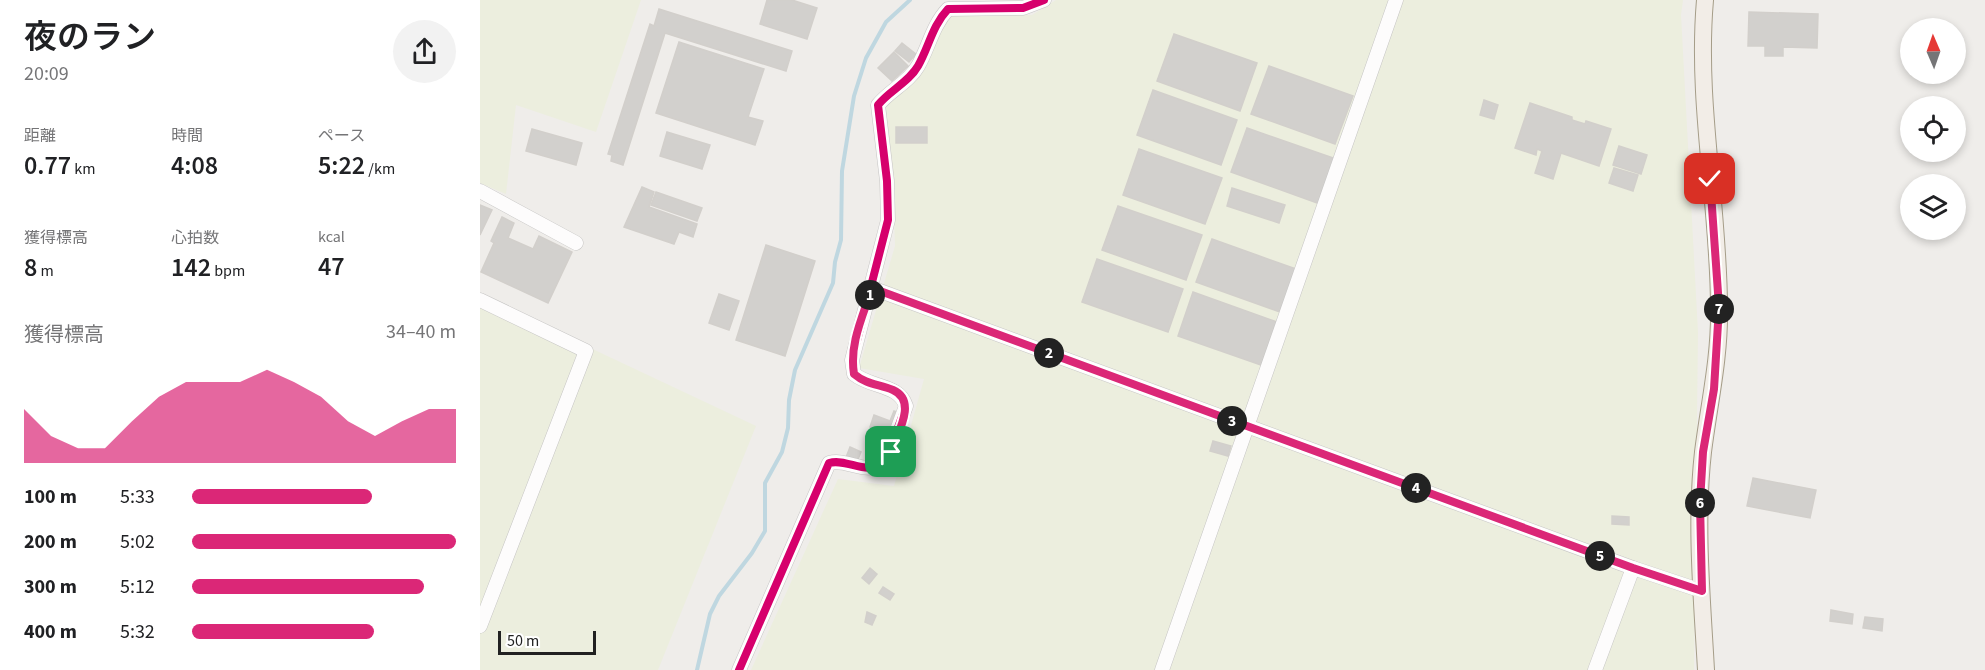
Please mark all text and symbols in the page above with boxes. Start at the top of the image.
text: 夜のラン [24,14,156,61]
north arrow [1900,18,1966,84]
map controls [1900,18,1966,240]
button: share [393,20,456,83]
text: 20:09 [24,60,69,88]
button: locate [1900,96,1966,162]
text: 距離 [24,125,56,147]
text: 時間 [171,125,203,147]
text: ペース [318,125,365,147]
text: 0.77 [24,147,71,184]
text: 4:08 [171,147,218,184]
text: 5:22 [318,147,365,184]
pin [1684,153,1735,204]
text: km [71,158,96,180]
text: /km [365,158,395,180]
icon: check [1693,162,1726,195]
button: layers [1900,174,1966,240]
text: kcal [318,226,345,248]
text: 獲得標高 [24,227,88,249]
text: 心拍数 [171,227,219,249]
text: 47 [318,248,345,285]
text: 8 [24,249,37,286]
text: 142 [171,249,211,286]
text: m [37,260,54,282]
text: bpm [211,260,245,282]
pin: 1 [855,280,885,310]
text: 1 [866,284,874,306]
pin: 7 [1704,294,1734,324]
text: 7 [1715,298,1723,320]
text: 34–40 m [386,318,456,346]
text: 獲得標高 [24,321,104,349]
pin: 2 [1034,338,1064,368]
text: 2 [1045,342,1053,364]
pin: 3 [1217,406,1247,436]
text: 3 [1228,410,1236,432]
pin [865,426,916,477]
icon: arrive [874,435,907,468]
pin: 4 [1401,473,1431,503]
text: 4 [1412,477,1420,499]
text: 100 m [24,483,77,511]
text: 5:33 [120,483,155,511]
pin: 6 [1685,488,1715,518]
text: 6 [1696,492,1704,514]
text: 200 m [24,528,77,556]
text: 5:02 [120,528,155,556]
pin: 5 [1585,541,1615,571]
text: 5 [1596,545,1604,567]
text: 300 m [24,573,77,601]
text: 5:12 [120,573,155,601]
text: 400 m [24,618,77,646]
text: 5:32 [120,618,155,646]
scale bar [498,628,596,656]
text: 50 m [507,630,539,652]

